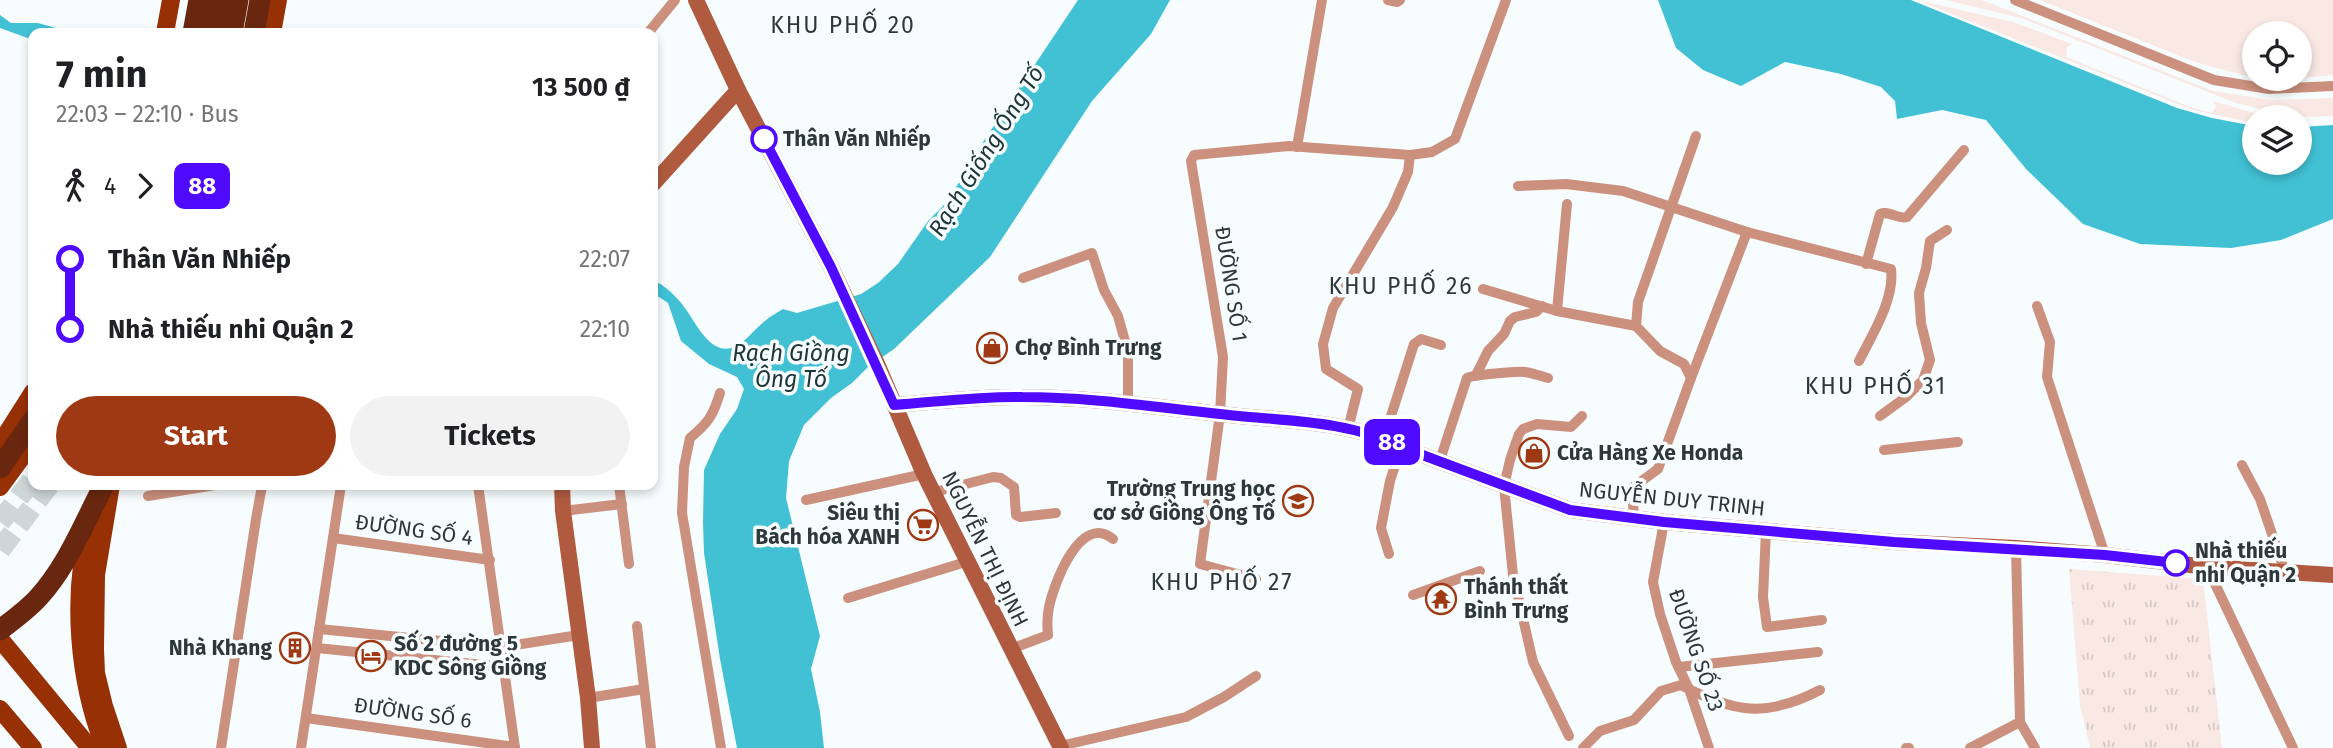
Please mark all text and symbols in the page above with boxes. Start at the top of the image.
district label: KHU PHỐ 20 [770,7,916,39]
map controls [2242,21,2312,175]
button: locate [2242,21,2312,91]
text: 7 min [56,51,148,97]
water label: Rạch Giống Ống Tố [919,57,1051,241]
text: 13 500 ₫ [532,72,630,103]
text: 22:03 – 22:10 · Bus [56,100,239,128]
button: layers [2242,105,2312,175]
place label: Thân Văn Nhiếp [783,124,931,152]
marker: Thân Văn Nhiếp [751,126,777,152]
icon: walk [56,167,94,205]
icon: forward [126,167,164,205]
text: 4 [104,172,116,200]
text: 88 [188,172,216,200]
street label: ĐƯỜNG SỐ 1 [1209,224,1255,344]
text: Thân Văn Nhiếp [108,244,291,275]
text: 22:07 [579,245,630,273]
district label: KHU PHỐ 26 [1328,268,1474,300]
text: Nhà thiếu nhi Quận 2 [108,314,354,345]
text: 22:10 [580,315,630,343]
shop icon: Chợ Bình Trưng [975,331,1009,365]
place label: Chợ Bình Trưng [1015,335,1162,361]
water label: Rạch Giồng Ông Tố [732,339,850,393]
district label: KHU PHỐ 31 [1805,368,1947,400]
button: Start [56,396,336,476]
button: Tickets [350,396,630,476]
line badge: 88 [1360,419,1424,465]
text: 88 [1378,428,1406,456]
shop icon: Cửa Hàng Xe Honda [1517,436,1551,470]
place label: Cửa Hàng Xe Honda [1557,440,1743,466]
street label: NGUYỄN THỊ ĐỊNH [936,466,1036,631]
street label: NGUYỄN DUY TRINH [1578,474,1767,522]
place label: Trường Trung học cơ sở Giồng Ông Tố [1093,476,1276,526]
school or university icon: Trường Trung học cơ sở Giồng Ông Tố [1281,484,1315,518]
place label: Siêu thị Bách hóa XANH [755,500,900,550]
street label: ĐƯỜNG SỐ 4 [354,507,475,551]
supermarket icon: Siêu thị Bách hóa XANH [906,508,940,542]
place label: Nhà thiếu nhi Quận 2 [2195,536,2296,588]
marker: Nhà thiếu nhi Quận 2 [2163,550,2189,576]
district label: KHU PHỐ 27 [1151,564,1293,596]
place label: Thánh thất Bình Trưng [1464,572,1569,624]
temple icon: Thánh thất Bình Trưng [1424,582,1458,616]
street label: ĐƯỜNG SỐ 23 [1663,585,1731,715]
place label: Số 2 đường 5 KDC Sông Giồng [394,629,547,681]
building icon: Nhà Khang [278,631,312,665]
place label: Nhà Khang [169,635,272,661]
hotel icon: Số 2 đường 5 KDC Sông Giồng [354,639,388,673]
street label: ĐƯỜNG SỐ 6 [353,690,474,734]

